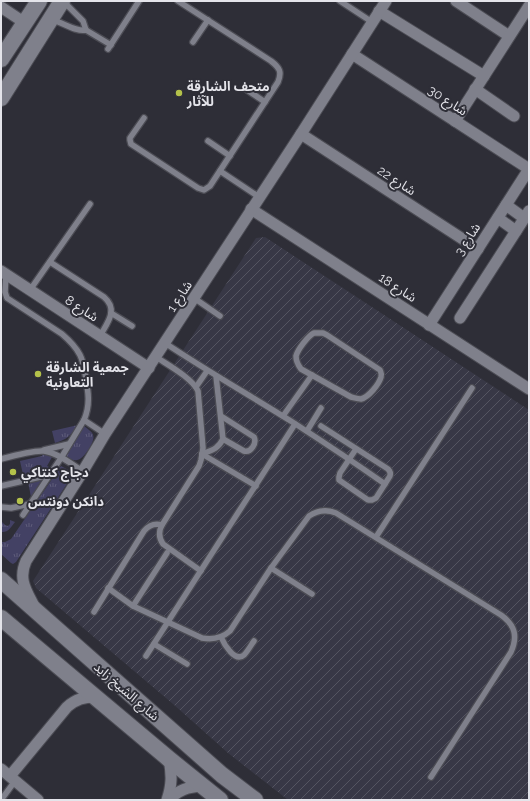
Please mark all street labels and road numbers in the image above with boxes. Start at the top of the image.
street label: شارع 30 [424,82,470,121]
street label: شارع 22 [373,163,419,201]
street label: شارع 3 [451,220,486,260]
street label: شارع 18 [374,270,419,308]
street label: شارع 1 [164,278,198,316]
street label: شارع 8 [61,292,101,327]
street label: شارع الشيخ زايد [89,659,162,726]

